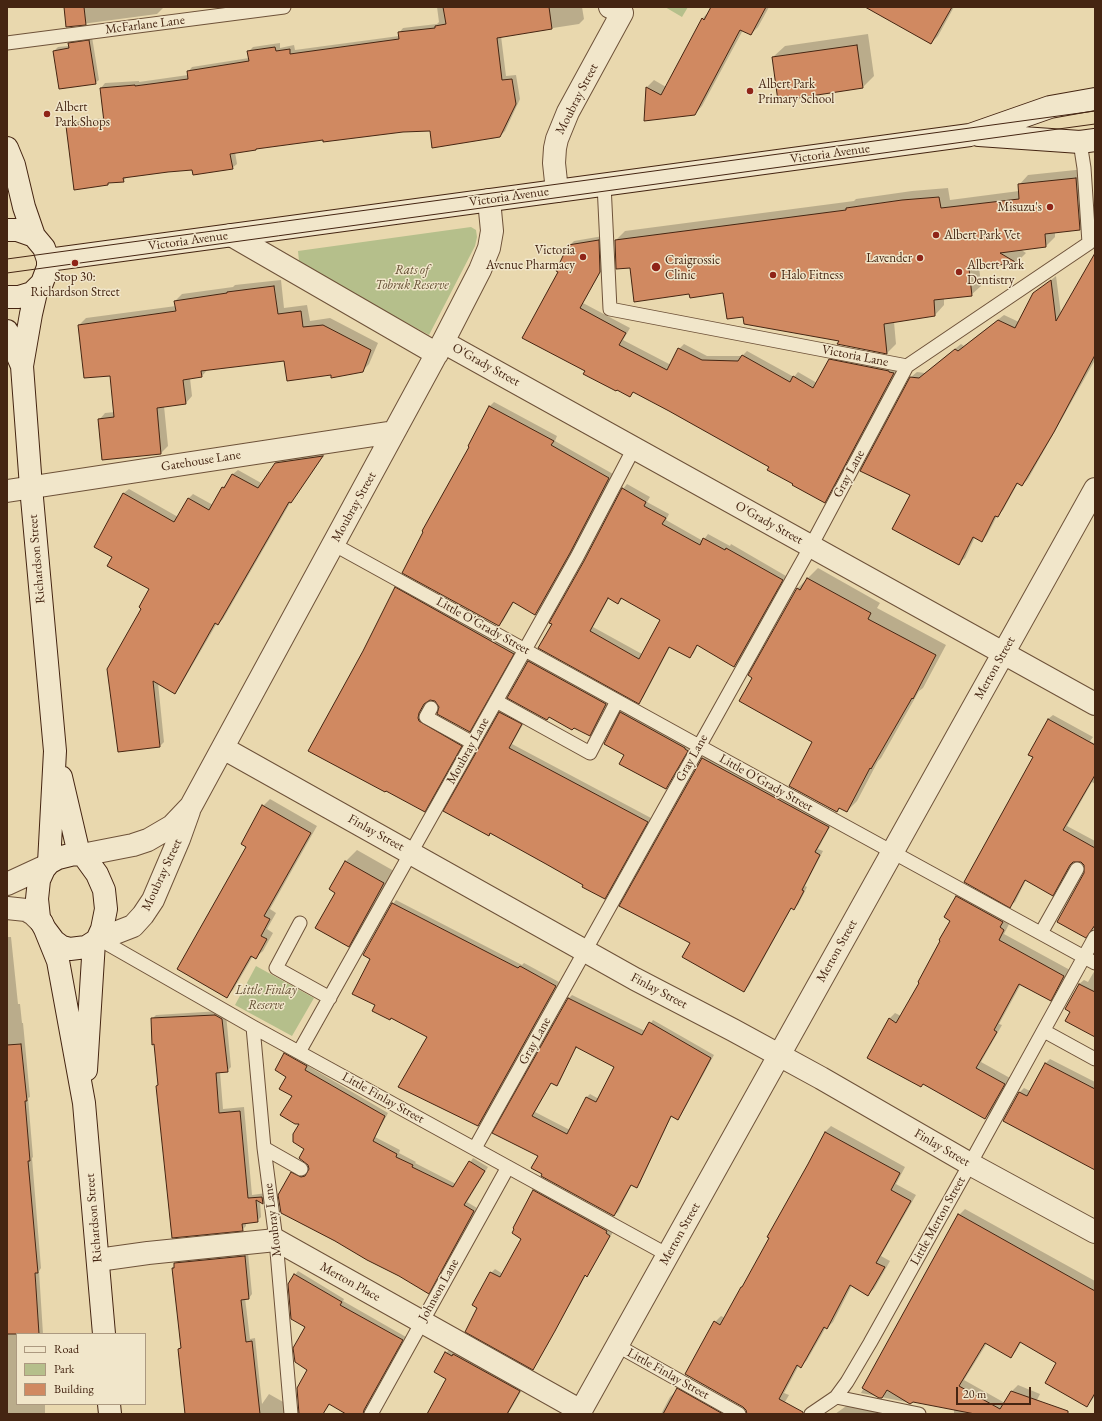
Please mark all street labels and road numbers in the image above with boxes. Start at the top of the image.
street label: McFarlane Lane [104,12,186,38]
street label: Moubray Street [552,61,602,137]
street label: Victoria Avenue [789,141,871,167]
street label: Victoria Avenue [468,184,550,210]
street label: Victoria Avenue [147,228,229,254]
street label: O'Grady Street [449,340,523,390]
street label: Victoria Lane [820,342,890,370]
street label: Gatehouse Lane [160,447,242,475]
street label: Gray Lane [830,447,868,501]
street label: Moubray Street [328,469,380,545]
street label: O'Grady Street [732,498,806,548]
street label: Richardson Street [25,514,49,604]
street label: Little O'Grady Street [433,594,533,658]
street label: Merton Street [971,634,1019,702]
street label: Moubray Lane [443,715,493,787]
street label: Gray Lane [673,732,711,784]
street label: Little O'Grady Street [716,751,816,815]
street label: Finlay Street [345,811,407,855]
street label: Moubray Street [139,836,185,914]
street label: Merton Street [813,917,861,985]
street label: Finlay Street [628,970,690,1012]
street label: Gray Lane [516,1015,554,1067]
street label: Little Finlay Street [339,1069,427,1127]
street label: Finlay Street [911,1126,973,1170]
street label: Richardson Street [82,1173,106,1263]
street label: Little Merton Street [907,1174,969,1268]
street label: Moubray Lane [261,1182,285,1258]
street label: Merton Street [656,1200,704,1268]
street label: Johnson Lane [415,1256,463,1324]
street label: Merton Place [317,1259,383,1305]
street label: Little Finlay Street [624,1345,712,1403]

